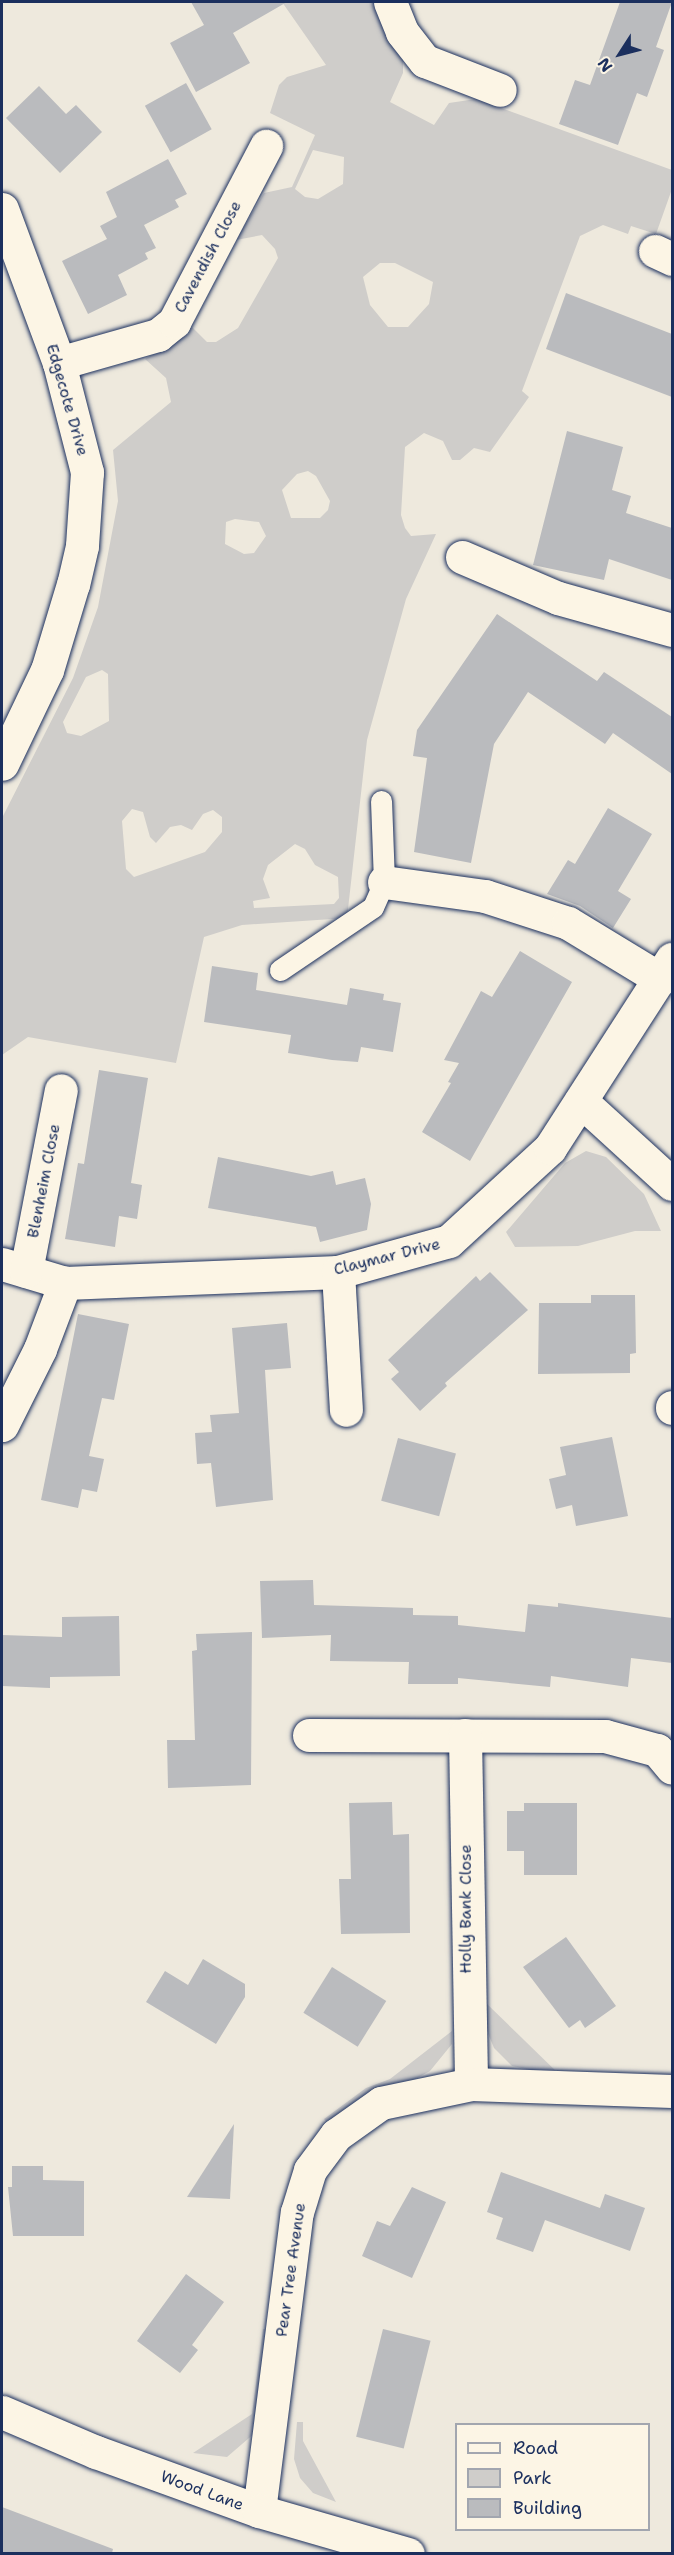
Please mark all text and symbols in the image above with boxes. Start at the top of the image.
north arrow [590,24,650,84]
text: N [593,54,617,76]
street label: Cavendish Close [170,198,246,316]
street label: Edgecote Drive [42,342,92,458]
street label: Blenheim Close [24,1122,64,1240]
street label: Claymar Drive [332,1234,442,1280]
street label: Holly Bank Close [456,1844,476,1974]
street label: Pear Tree Avenue [272,2202,310,2338]
legend [455,2423,650,2531]
text: Road [513,2436,558,2460]
text: Park [513,2466,552,2490]
street label: Wood Lane [158,2467,246,2515]
text: Building [513,2496,582,2520]

